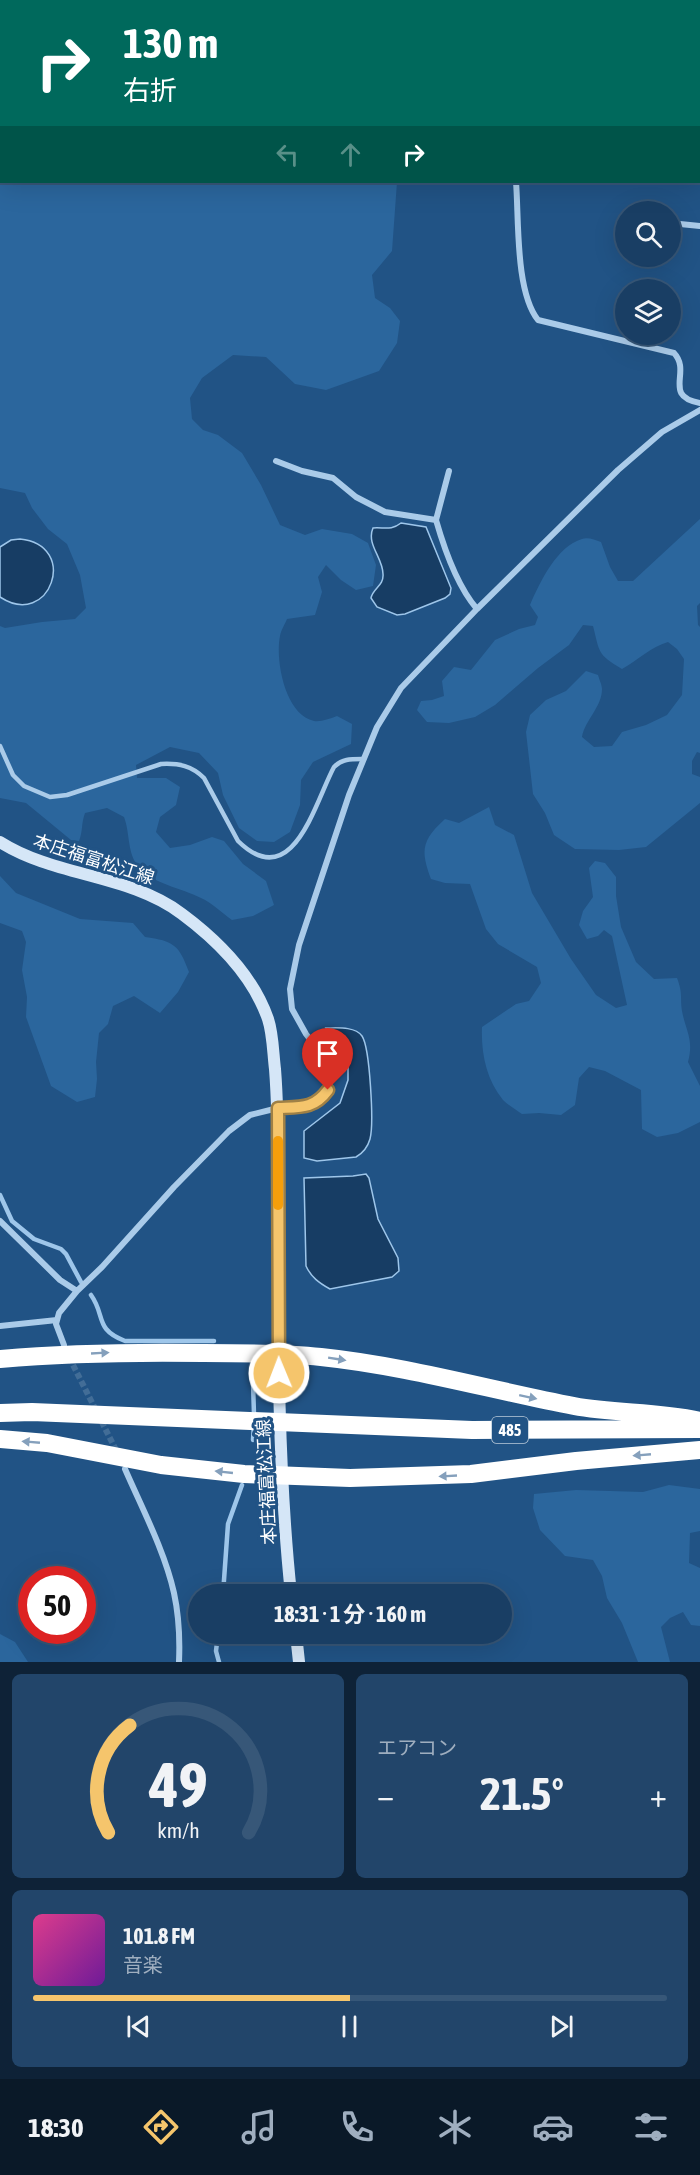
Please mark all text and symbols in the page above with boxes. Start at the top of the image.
text: 130 m [123,19,218,67]
icon: right [24,24,102,102]
text: 右折 [123,75,177,106]
icon: left [271,138,304,171]
icon: ahead [334,138,367,171]
icon: right [397,138,430,171]
map controls [615,201,681,345]
button: search [615,201,681,267]
button: layers [615,279,681,345]
street label: 本庄福富松江線 [31,830,157,888]
pin [302,1028,353,1090]
icon: arrive [311,1037,344,1070]
position arrow [247,1341,311,1405]
one-way arrow [91,1348,110,1357]
one-way arrow [327,1355,346,1364]
one-way arrow [519,1393,538,1402]
road number: 485 [492,1417,528,1443]
street label: 本庄福富松江線 [252,1419,280,1545]
one-way arrow [22,1437,41,1447]
one-way arrow [632,1450,651,1460]
one-way arrow [214,1467,233,1477]
one-way arrow [438,1471,457,1480]
speed limit sign: 50 [18,1566,96,1644]
text: 18:31 · 1 分 · 160 m [274,1601,426,1627]
text: エアコン [377,1736,457,1759]
text: 49 [148,1749,207,1820]
text: 21.5° [480,1768,564,1820]
text: − [377,1776,394,1814]
text: + [650,1776,667,1814]
text: km/h [157,1818,199,1843]
text: 101.8 FM [123,1923,195,1949]
text: 音楽 [123,1953,163,1976]
icon: previous [122,2010,155,2043]
icon: pause [333,2010,366,2043]
icon: next [545,2010,578,2043]
icon: directions [140,2106,182,2148]
icon: music [238,2106,280,2148]
icon: phone [336,2106,378,2148]
icon: climate [434,2106,476,2148]
icon: car [532,2106,574,2148]
icon: filters [630,2106,672,2148]
text: 18:30 [28,2112,84,2143]

